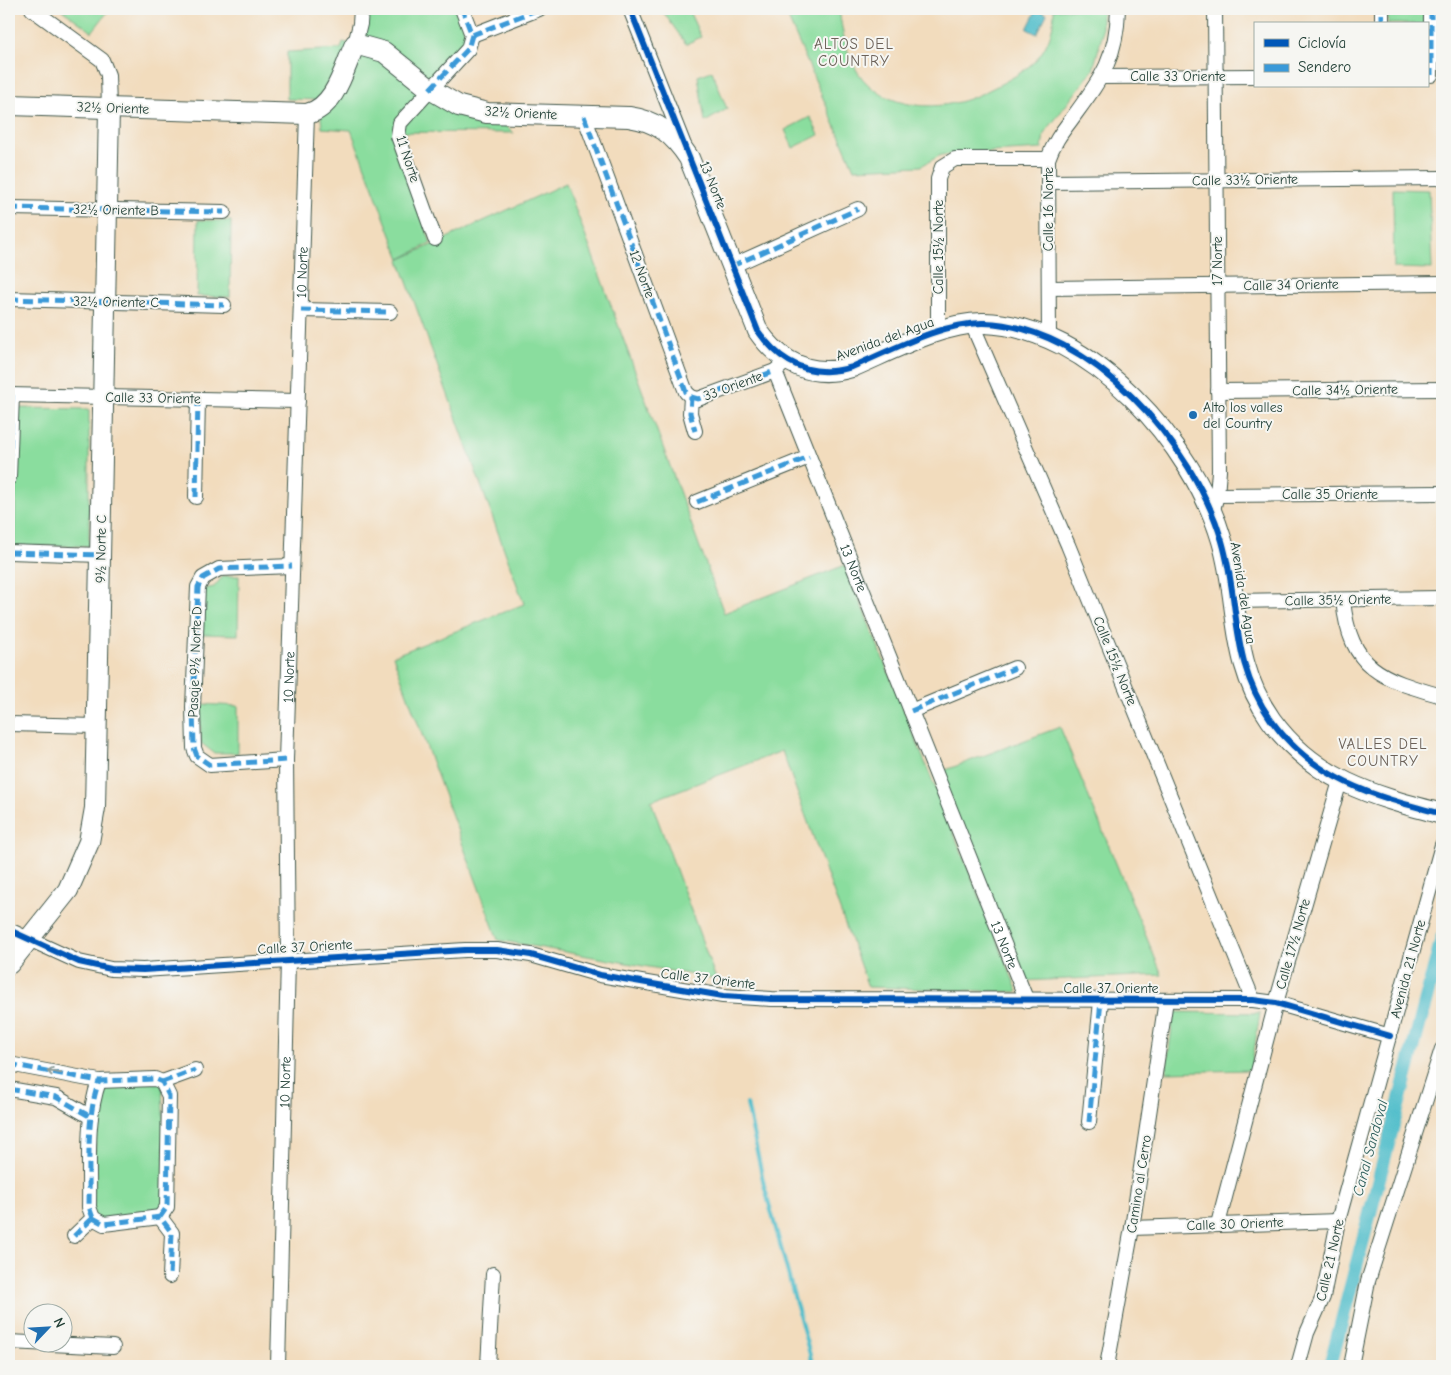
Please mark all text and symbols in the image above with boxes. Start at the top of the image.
legend [1254,22,1428,88]
text: Ciclovía [1298,34,1346,52]
district label: ALTOS DEL COUNTRY [814,35,894,70]
text: Sendero [1298,58,1351,76]
street label: Calle 33 Oriente [1130,68,1226,85]
street label: 32½ Oriente [76,98,150,118]
street label: 32½ Oriente [484,103,558,123]
street label: 11 Norte [392,133,424,185]
street label: 13 Norte [696,159,730,211]
street label: Calle 16 Norte [1040,167,1057,251]
street label: Calle 33½ Oriente [1192,171,1298,189]
street label: Calle 15½ Norte [930,200,947,294]
street label: 32½ Oriente B [73,201,159,219]
street label: 17 Norte [1209,236,1226,286]
street label: 10 Norte [293,246,311,298]
street label: 12 Norte [625,247,659,301]
street label: Calle 34 Oriente [1243,276,1339,294]
street label: 32½ Oriente C [73,293,159,311]
street label: Avenida del Agua [834,313,936,365]
street label: 33 Oriente [701,367,765,405]
street label: Calle 34½ Oriente [1292,381,1398,399]
street label: Calle 33 Oriente [105,389,201,407]
place label: Alto los valles del Country [1203,399,1283,432]
marker: Alto los valles del Country [1187,409,1199,421]
street label: Calle 35 Oriente [1282,486,1378,503]
street label: 9½ Norte C [92,514,110,583]
street label: 13 Norte [837,541,871,594]
street label: Avenida del Agua [1227,541,1259,645]
street label: Calle 35½ Oriente [1285,591,1391,609]
street label: Pasaje 9½ Norte D [185,606,205,718]
street label: Calle 15½ Norte [1089,614,1141,708]
street label: 10 Norte [279,651,298,703]
district label: VALLES DEL COUNTRY [1338,735,1428,770]
street label: Calle 17½ Norte [1272,897,1314,991]
street label: 13 Norte [987,918,1022,971]
street label: Avenida 21 Norte [1387,918,1429,1020]
street label: Calle 37 Oriente [257,936,353,958]
street label: Calle 37 Oriente [660,965,756,993]
street label: Calle 37 Oriente [1063,980,1159,997]
street label: 10 Norte [276,1056,294,1108]
one-way arrow [46,1067,62,1077]
water label: Canal Sandoval [1349,1097,1392,1198]
street label: Camino al Cerro [1123,1134,1155,1234]
street label: Calle 30 Oriente [1186,1214,1284,1234]
street label: Calle 21 Norte [1312,1217,1348,1303]
north arrow [22,1302,72,1352]
text: N [50,1315,69,1330]

